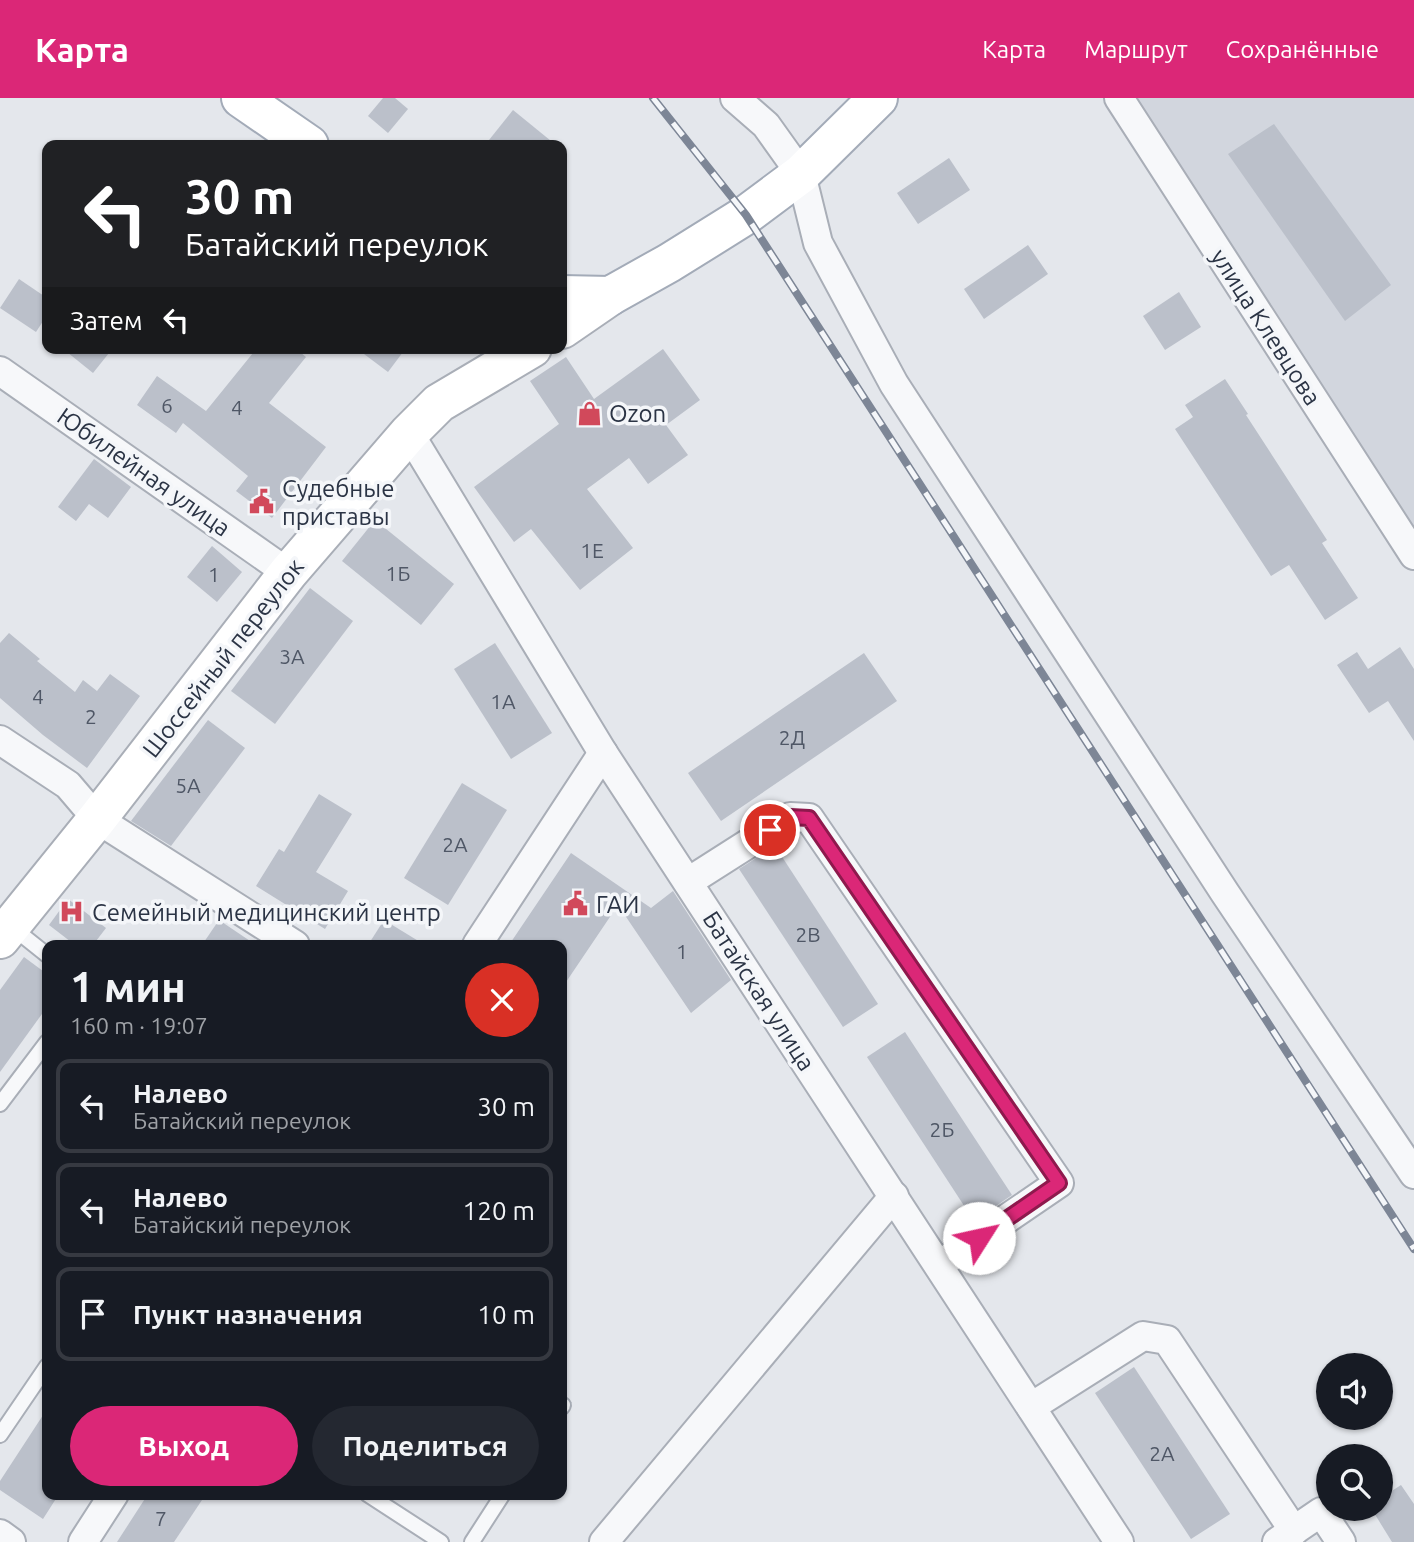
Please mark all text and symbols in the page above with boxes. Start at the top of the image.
text: Карта [35,31,129,68]
text: Карта [982,36,1046,63]
text: Маршрут [1084,36,1188,63]
text: Сохранённые [1226,36,1379,63]
icon: left [70,168,161,259]
text: 30 m [185,168,294,223]
text: Батайский переулок [185,226,489,262]
street label: улица Клевцова [1206,244,1326,410]
icon: left [157,301,195,339]
text: Затем [70,306,143,335]
house number: 6 [161,393,173,417]
house number: 4 [231,395,243,419]
shop icon: Ozon [575,399,603,427]
place label: Ozon [609,400,666,427]
street label: Юбилейная улица [52,402,236,542]
place label: Судебные приставы [282,475,394,530]
public building icon: Судебные приставы [248,488,276,516]
house number: 1Е [580,538,604,562]
street label: Шоссейный переулок [137,553,309,763]
house number: 1Б [386,561,410,585]
house number: 1 [208,562,220,586]
house number: 3А [279,644,305,668]
house number: 4 [32,684,44,708]
house number: 1А [490,689,516,713]
house number: 2 [85,704,97,728]
house number: 2Д [779,725,805,749]
house number: 5А [175,773,201,797]
pin [740,800,800,860]
icon: arrive [751,811,789,849]
house number: 2А [442,832,468,856]
public building icon: ГАИ [562,890,590,918]
place label: ГАИ [596,891,639,918]
hospital icon: Семейный медицинский центр [58,898,86,926]
place label: Семейный медицинский центр [92,899,441,926]
street label: Батайская улица [698,906,820,1076]
house number: 2В [795,922,821,946]
house number: 1 [676,939,688,963]
text: 1 мин [70,963,186,1010]
button: close [465,963,539,1037]
text: 160 m · 19:07 [70,1013,208,1038]
text: Налево [133,1079,228,1108]
icon: left [74,1087,112,1125]
text: 30 m [477,1092,535,1121]
text: Батайский переулок [133,1108,351,1133]
house number: 2Б [930,1117,954,1141]
text: Налево [133,1183,228,1212]
icon: left [74,1191,112,1229]
text: 120 m [463,1196,535,1225]
position arrow [942,1201,1016,1275]
text: Батайский переулок [133,1212,351,1237]
icon: arrive [74,1295,112,1333]
text: Пункт назначения [133,1300,363,1329]
text: 10 m [477,1300,535,1329]
map controls [1316,1353,1393,1521]
button: sound [1316,1353,1393,1430]
button: Выход [70,1406,298,1486]
button: Поделиться [312,1406,539,1486]
house number: 2А [1149,1441,1175,1465]
button: search [1316,1444,1393,1521]
house number: 7 [155,1506,167,1530]

